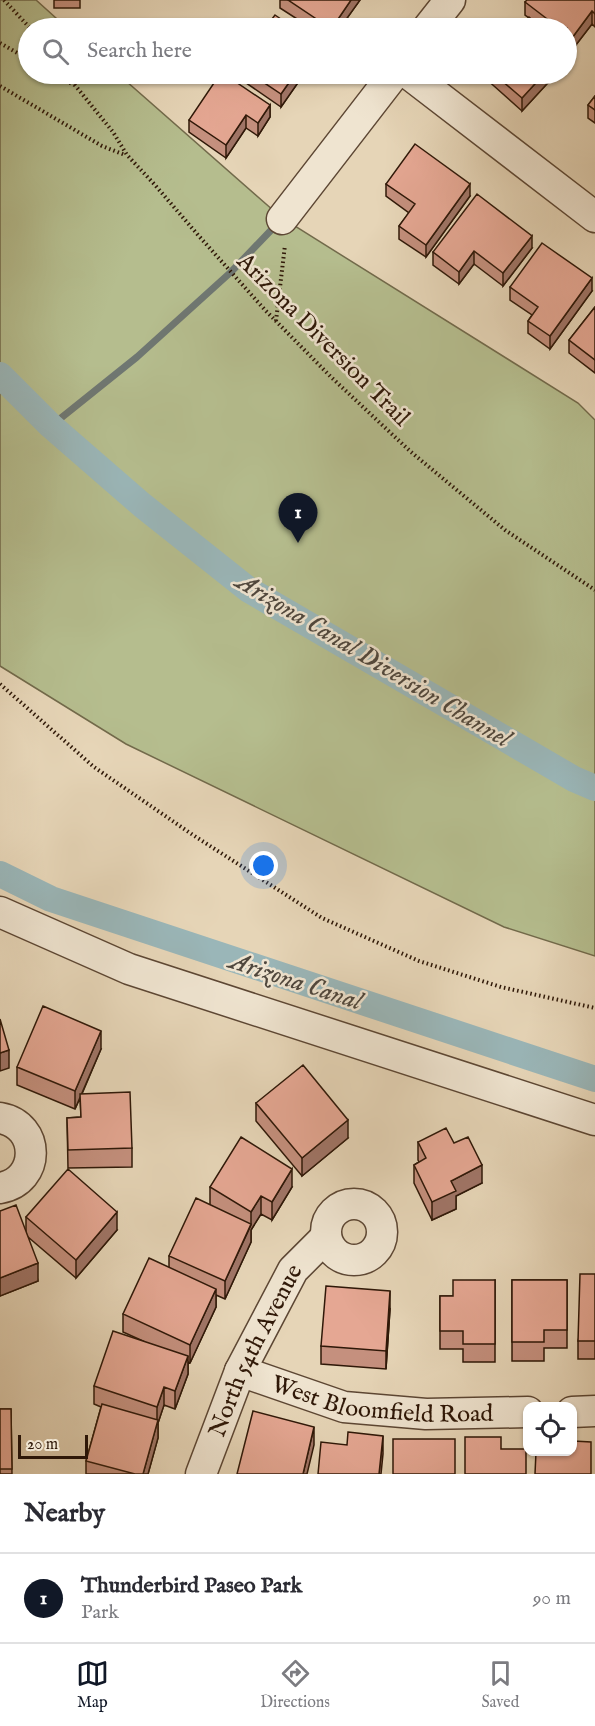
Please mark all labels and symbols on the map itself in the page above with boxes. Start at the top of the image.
street label: Arizona Diversion Trail [229,246,417,434]
pin: 1 [278,494,318,543]
water label: Arizona Canal Diversion Channel [227,564,518,756]
your location [249,851,278,880]
water label: Arizona Canal [222,944,368,1019]
street label: North 54th Avenue [202,1259,310,1442]
street label: West Bloomfield Road [267,1369,494,1431]
scale bar [18,1432,88,1460]

